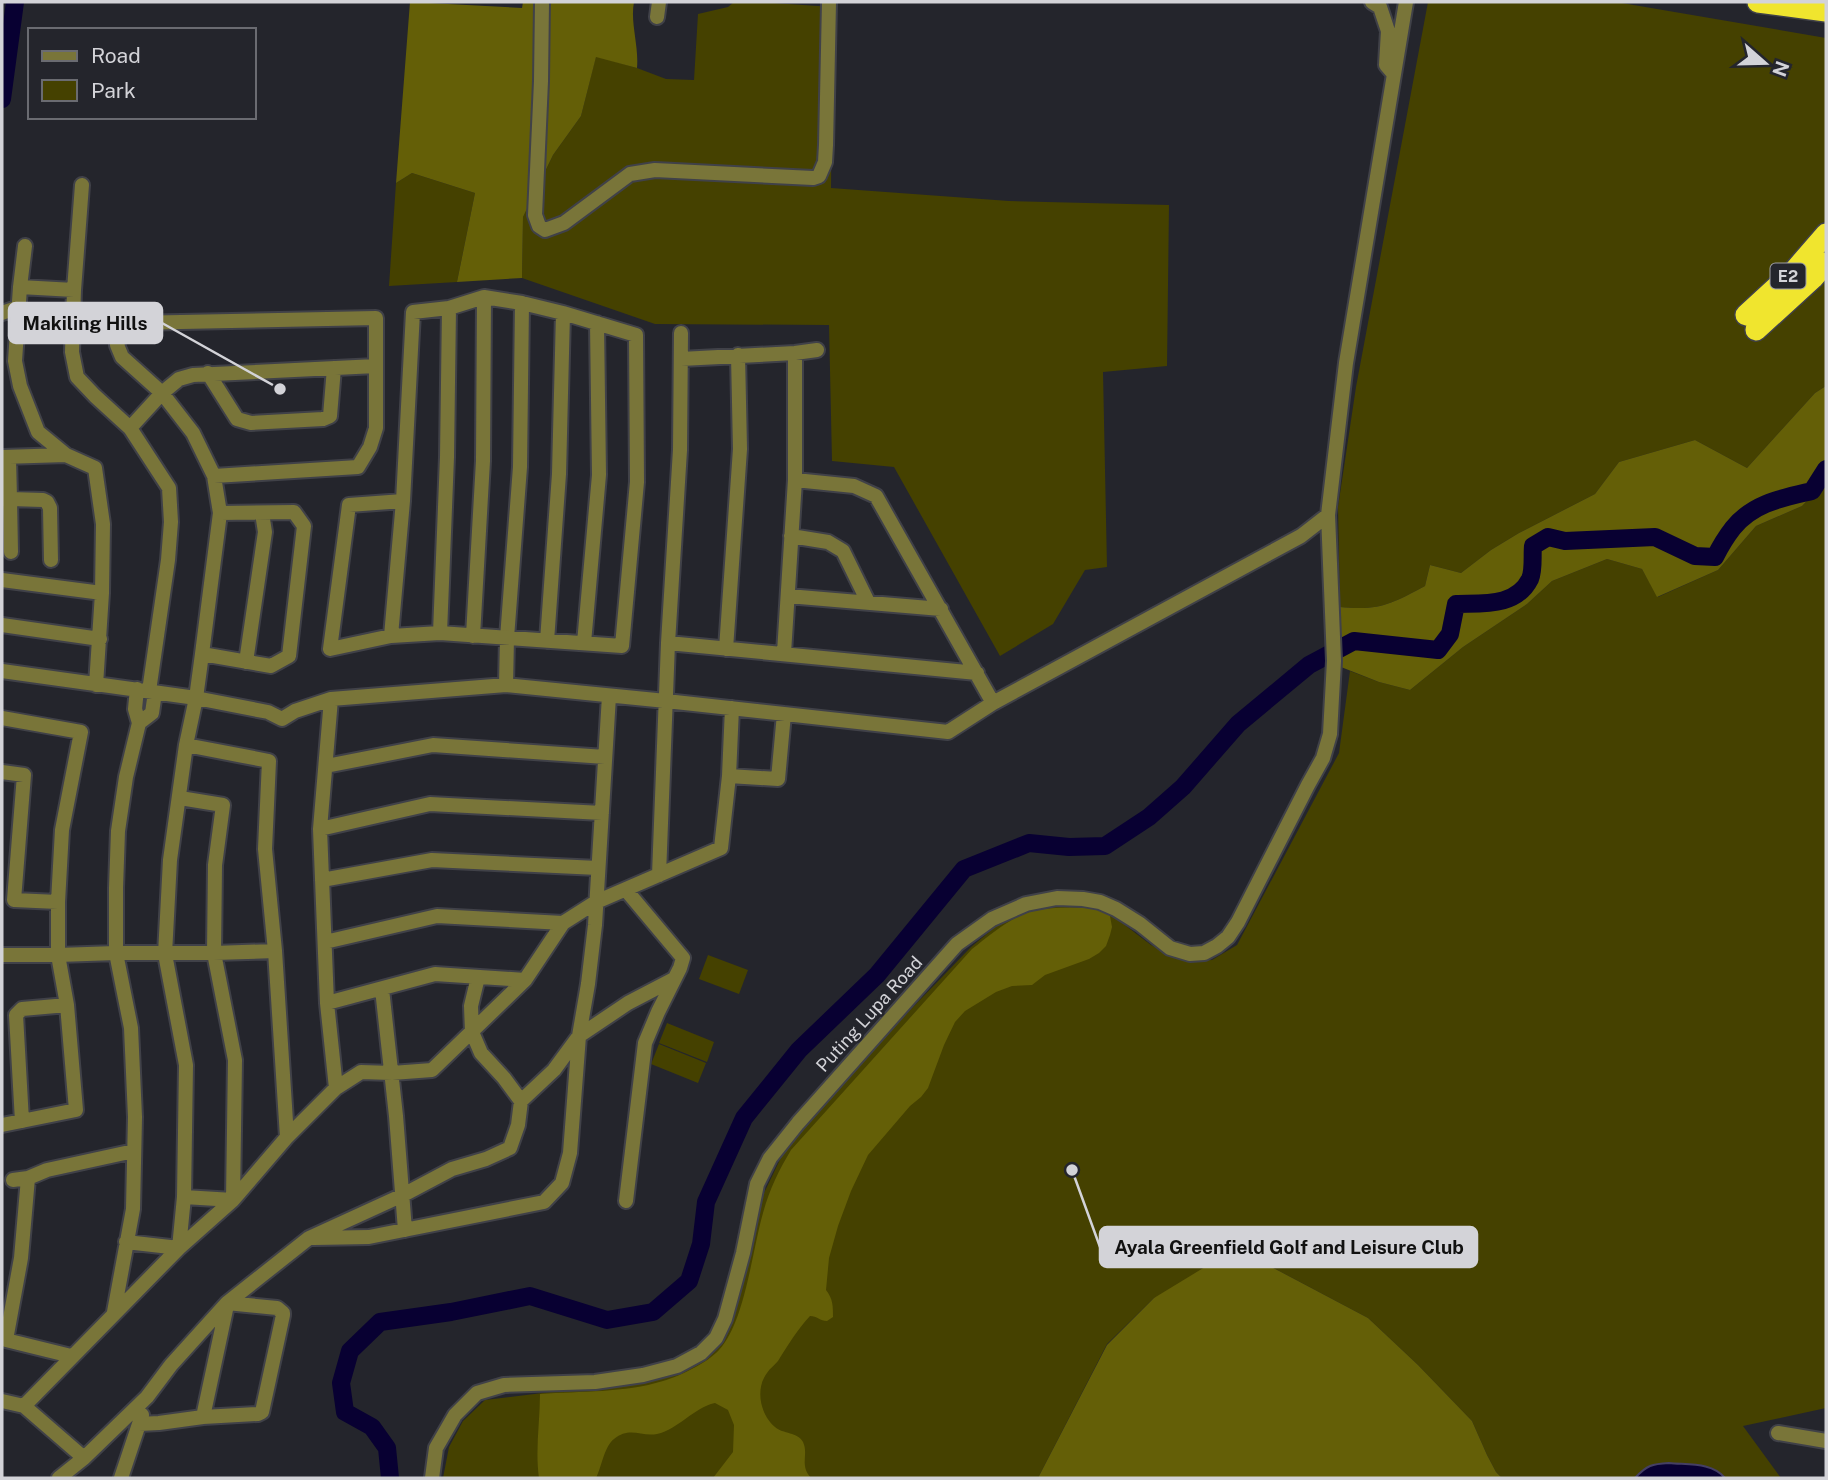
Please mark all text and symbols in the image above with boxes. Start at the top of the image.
legend [28,28,256,119]
north arrow [1730,28,1800,98]
text: Road [91,43,141,68]
text: N [1768,58,1794,80]
text: Park [91,78,136,103]
road number: E2 [1770,264,1806,288]
callout: Makiling Hills [9,303,162,343]
text: Makiling Hills [23,312,147,334]
street label: Puting Lupa Road [812,952,926,1076]
callout: Ayala Greenfield Golf and Leisure Club [1100,1227,1477,1267]
text: Ayala Greenfield Golf and Leisure Club [1114,1236,1464,1258]

